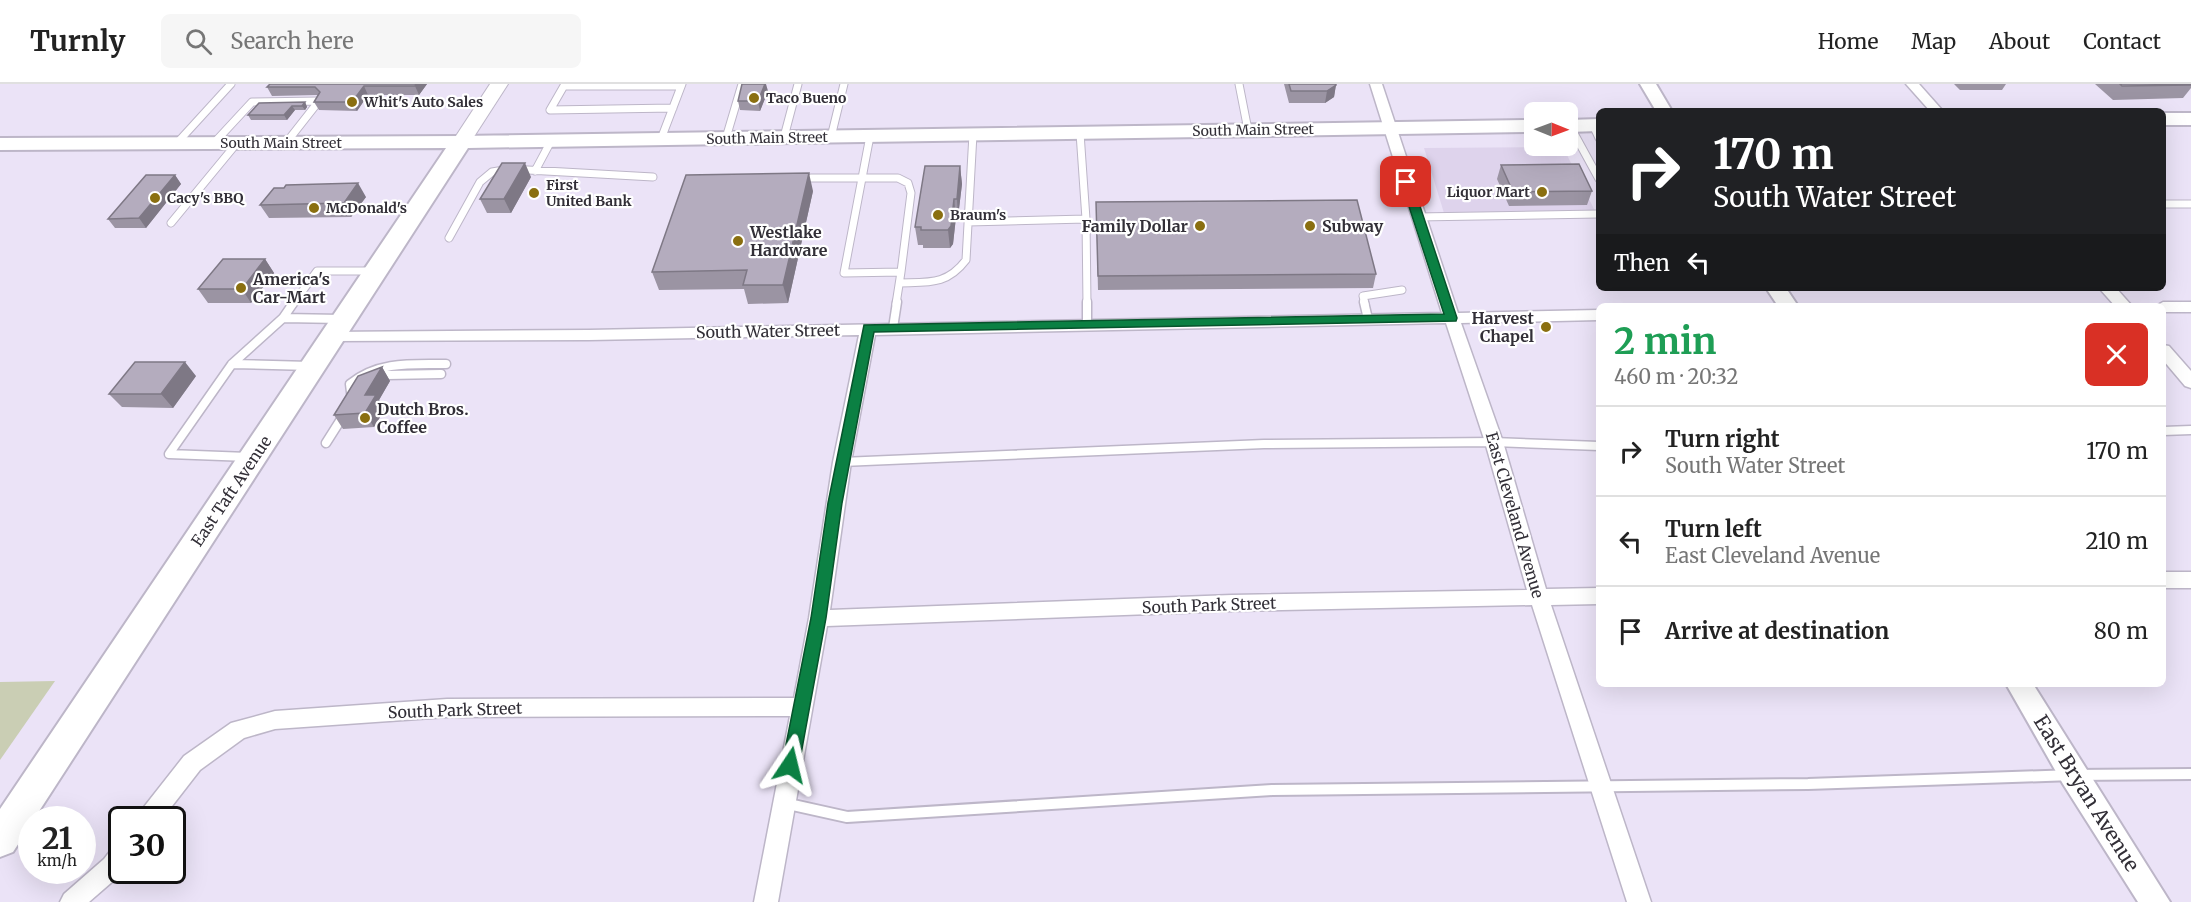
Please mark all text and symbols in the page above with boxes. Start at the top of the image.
search box [161,14,581,68]
text: Turnly [30,23,125,59]
icon: search [182,25,215,58]
text: Search here [230,27,354,55]
text: Home [1818,28,1878,55]
text: Map [1911,28,1956,55]
text: About [1989,28,2050,55]
text: Contact [2083,28,2161,55]
place label: Taco Bueno [766,89,846,107]
marker: Taco Bueno [747,91,761,105]
place label: Whit's Auto Sales [363,93,483,111]
marker: Whit's Auto Sales [345,95,359,109]
north arrow [1524,102,1578,156]
map controls [1524,102,1578,156]
street label: South Main Street [1192,120,1315,140]
street label: South Main Street [706,128,829,148]
text: 170 m [1713,128,1834,180]
icon: right [1614,132,1692,210]
street label: South Main Street [220,134,342,152]
pin [1380,156,1431,207]
icon: arrive [1389,165,1422,198]
place label: First United Bank [546,176,633,210]
text: South Water Street [1713,180,1956,214]
place label: Liquor Mart [1447,183,1530,201]
marker: Liquor Mart [1535,185,1549,199]
marker: First United Bank [527,186,541,200]
place label: Cacy's BBQ [167,189,245,207]
marker: Cacy's BBQ [148,191,162,205]
place label: McDonald's [326,199,407,217]
marker: McDonald's [307,201,321,215]
place label: Braum's [950,206,1006,224]
marker: Braum's [931,208,945,222]
place label: Family Dollar [1081,216,1189,236]
place label: Subway [1322,216,1384,236]
marker: Family Dollar [1193,219,1207,233]
marker: Subway [1303,219,1317,233]
place label: Westlake Hardware [749,222,828,260]
marker: Westlake Hardware [731,234,745,248]
icon: left [1682,246,1715,279]
text: Then [1614,249,1670,277]
place label: America's Car-Mart [252,269,330,307]
marker: America's Car-Mart [234,281,248,295]
place label: Harvest Chapel [1472,308,1535,346]
text: 2 min [1614,319,1717,364]
street label: South Water Street [696,320,841,342]
marker: Harvest Chapel [1539,320,1553,334]
button: close [2085,323,2148,386]
text: 460 m · 20:32 [1614,364,1738,389]
place label: Dutch Bros. Coffee [377,399,469,437]
marker: Dutch Bros. Coffee [358,411,372,425]
text: Turn right [1665,425,1779,453]
street label: East Cleveland Avenue [1482,430,1548,600]
street label: East Taft Avenue [187,432,275,550]
icon: right [1614,435,1647,468]
text: 170 m [2086,437,2148,465]
text: South Water Street [1665,453,1845,478]
text: Turn left [1665,515,1762,543]
icon: left [1614,525,1647,558]
text: 210 m [2085,527,2148,555]
text: East Cleveland Avenue [1665,543,1880,568]
street label: South Park Street [1141,593,1277,617]
icon: arrive [1614,615,1647,648]
text: Arrive at destination [1665,617,1889,645]
text: 80 m [2094,617,2148,645]
street label: South Park Street [387,698,523,722]
street label: East Bryan Avenue [2029,710,2145,876]
position arrow [758,733,822,797]
speed limit sign: 30 [108,806,186,884]
text: 21 [42,819,72,857]
text: km/h [37,851,77,870]

